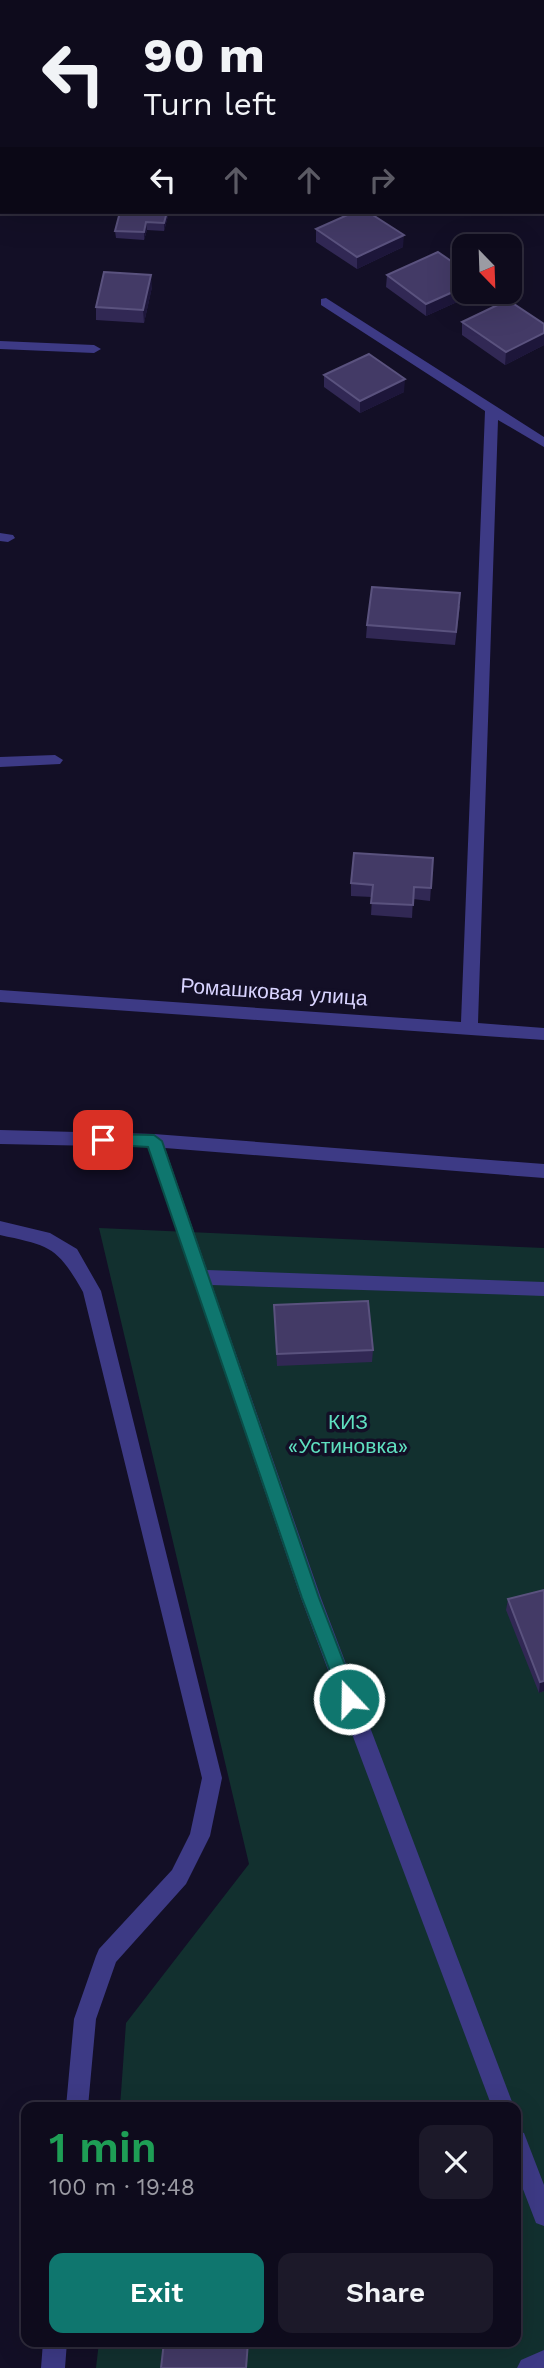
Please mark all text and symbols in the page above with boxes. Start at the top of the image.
text: 90 m [143,26,265,84]
icon: left [28,28,119,119]
text: Turn left [143,85,276,123]
icon: left [144,161,182,199]
icon: ahead [217,161,255,199]
icon: ahead [290,161,328,199]
icon: right [363,161,401,199]
north arrow [452,234,522,304]
map controls [452,234,522,304]
street label: Ромашковая улица [180,972,369,1011]
pin [73,1110,133,1170]
icon: arrive [84,1121,122,1159]
park label: КИЗ «Устиновка» [288,1409,408,1458]
position arrow [312,1662,386,1736]
text: 1 min [49,2123,157,2172]
button: close [419,2125,493,2199]
text: 100 m · 19:48 [49,2174,195,2201]
button: Exit [49,2253,264,2333]
button: Share [278,2253,493,2333]

